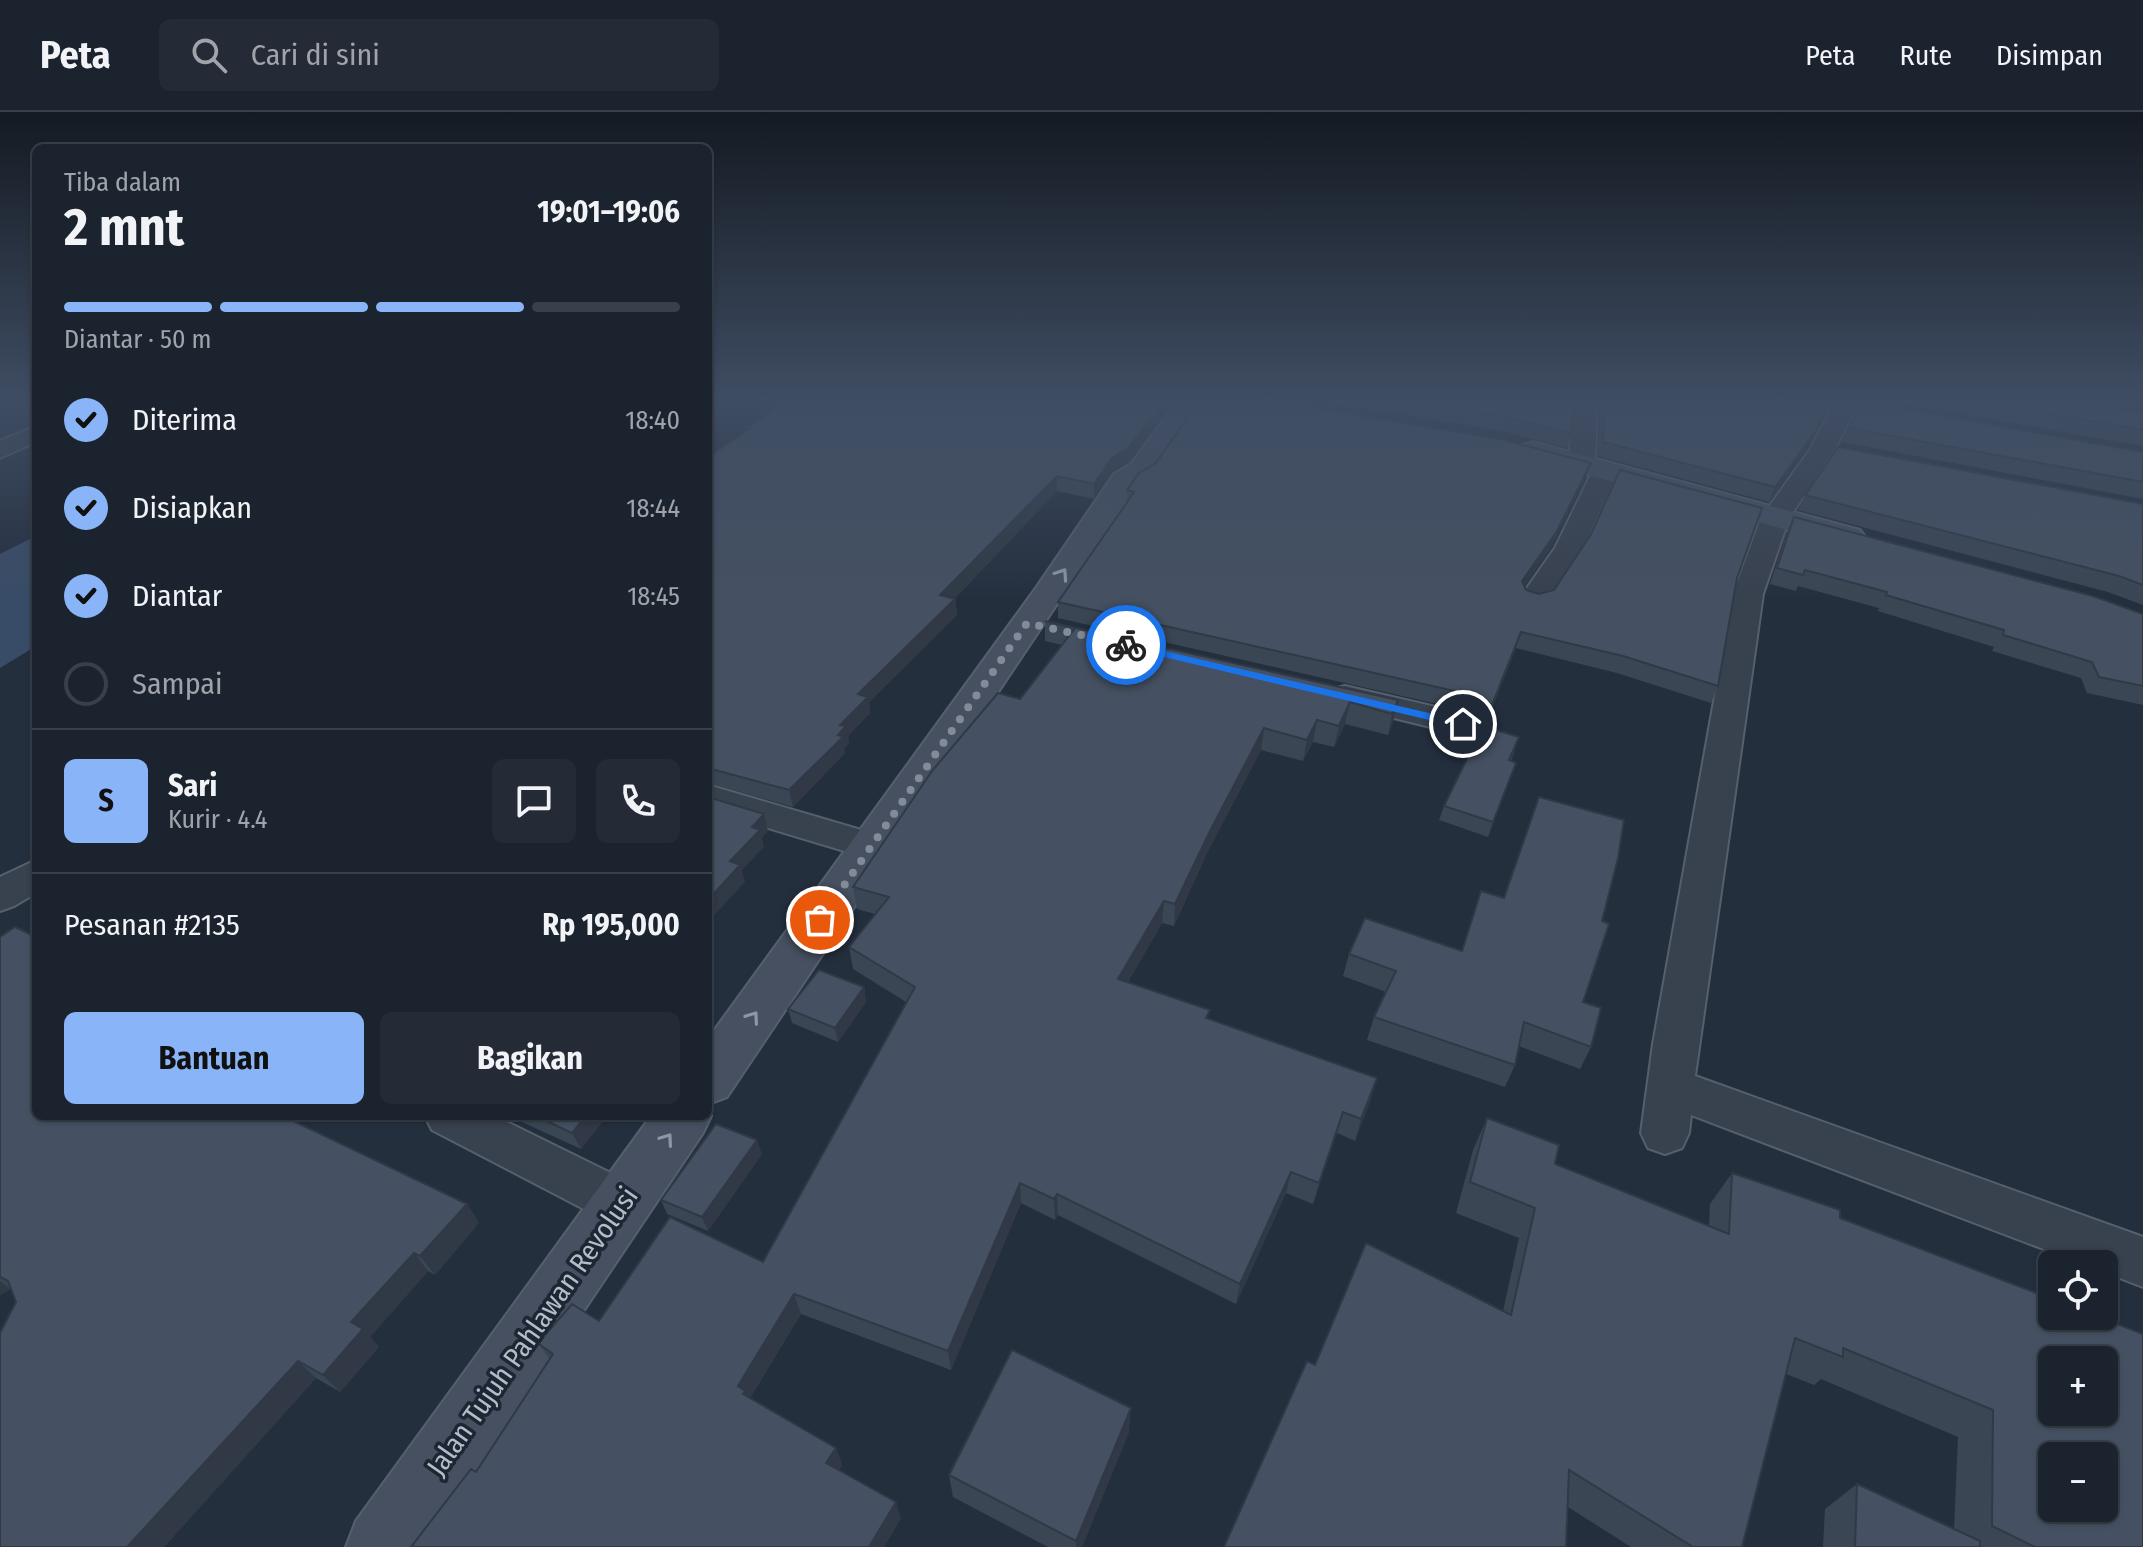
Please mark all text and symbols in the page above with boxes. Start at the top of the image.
search box [159,19,719,91]
text: Peta [40,32,111,78]
icon: search [187,33,231,77]
text: Cari di sini [251,37,380,73]
text: Peta [1805,39,1856,72]
text: Rute [1900,39,1952,72]
text: Disimpan [1996,39,2103,72]
text: Tiba dalam [64,167,181,198]
text: 19:01–19:06 [537,194,680,230]
text: 2 mnt [64,196,184,259]
text: Diantar · 50 m [64,324,212,355]
icon: check [64,398,108,442]
text: Diterima [132,402,237,438]
text: 18:40 [625,405,680,436]
icon: check [64,486,108,530]
text: Disiapkan [132,490,252,526]
text: 18:44 [626,493,680,524]
one-way arrow [1052,568,1067,583]
icon: check [64,574,108,618]
text: Diantar [132,578,222,614]
text: 18:45 [627,581,680,612]
courier [1086,605,1166,685]
icon: bike [1104,623,1148,667]
text: Sampai [132,666,223,702]
pin [1429,690,1497,758]
icon: home [1441,702,1485,746]
button: chat [492,759,576,843]
button: phone [596,759,680,843]
text: Sari [168,768,217,804]
text: S [98,783,114,819]
text: Kurir · 4.4 [168,804,267,835]
pin [786,886,854,954]
icon: bag [798,898,842,942]
text: Pesanan #2135 [64,907,240,943]
text: Rp 195,000 [542,907,680,943]
one-way arrow [743,1011,758,1025]
button: Bantuan [64,1012,364,1104]
button: Bagikan [380,1012,680,1104]
one-way arrow [657,1133,672,1147]
street label: Jalan Tujuh Pahlawan Revolusi [420,1180,645,1482]
map controls [2038,1250,2118,1522]
button: locate [2038,1250,2118,1330]
button: + [2038,1346,2118,1426]
button: − [2038,1442,2118,1522]

